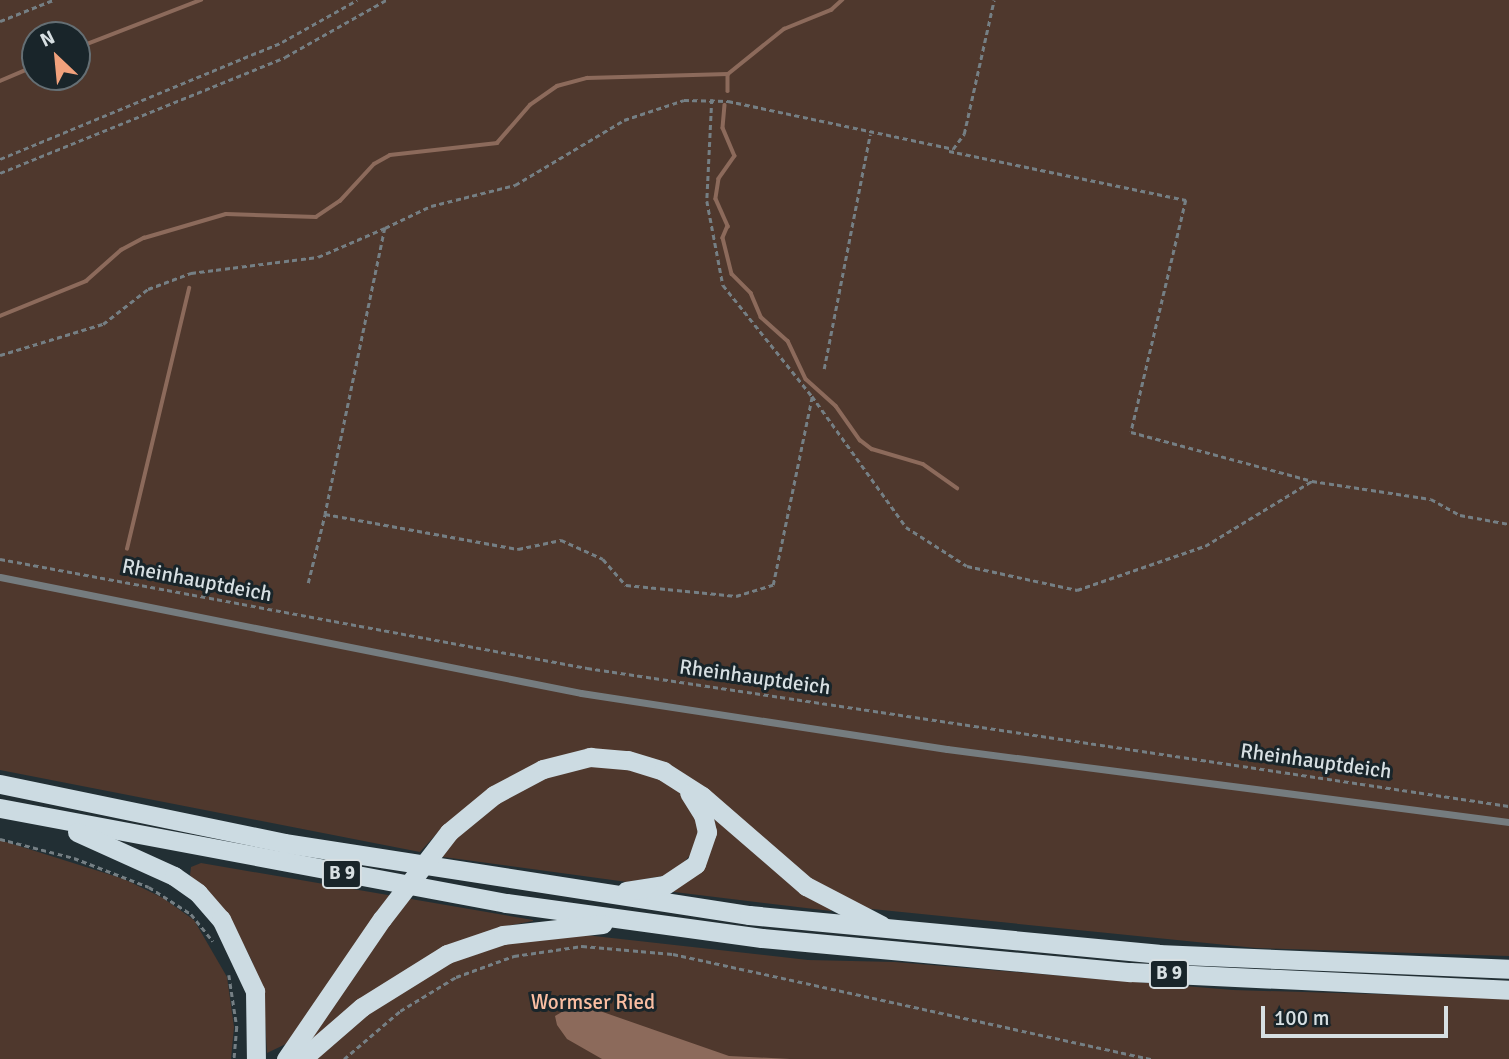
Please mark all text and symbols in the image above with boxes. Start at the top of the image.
north arrow [21,21,91,91]
text: N [36,25,59,53]
street label: Rheinhauptdeich [120,553,274,607]
street label: Rheinhauptdeich [678,654,832,700]
street label: Rheinhauptdeich [1239,738,1393,784]
road number: B 9 [321,859,363,890]
road number: B 9 [1148,958,1190,990]
park label: Wormser Ried [531,989,655,1015]
scale bar [1264,992,1451,1036]
text: 100 m [1274,1005,1329,1031]

